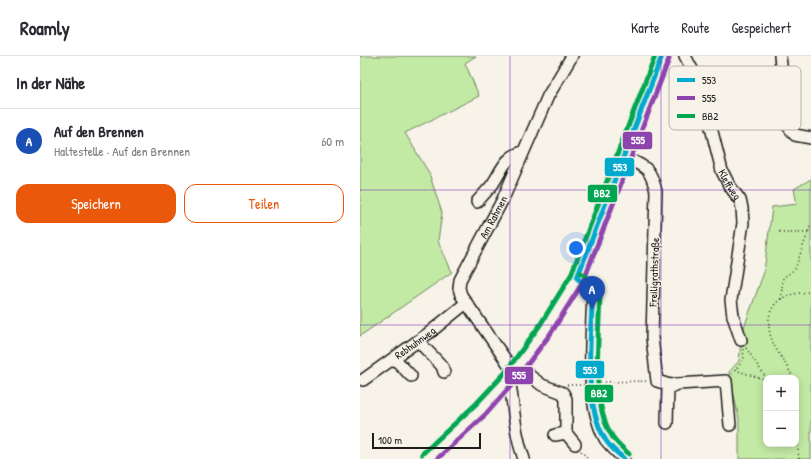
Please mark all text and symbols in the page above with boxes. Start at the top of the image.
text: Roamly [20,15,70,41]
text: Karte [631,18,660,37]
text: Route [682,18,710,37]
text: Gespeichert [732,18,791,37]
legend [669,66,801,130]
text: In der Nähe [16,71,85,94]
text: 553 [702,73,716,87]
text: 555 [702,91,716,105]
text: BB2 [702,109,718,123]
text: Auf den Brennen [54,121,144,142]
line badge: 555 [622,131,653,150]
text: A [26,132,32,150]
text: 60 m [321,132,344,150]
text: 555 [631,133,645,147]
text: Haltestelle · Auf den Brennen [54,142,190,160]
line badge: 553 [604,157,635,177]
text: 553 [613,160,627,174]
street label: Kleffweg [715,167,744,203]
button: Speichern [16,184,176,223]
button: Teilen [184,184,344,223]
line badge: BB2 [587,184,618,203]
text: BB2 [594,186,611,200]
street label: Am Rahmen [476,194,510,241]
street label: Freiligrathstraße [646,237,662,308]
your location [566,238,586,258]
pin: A [579,276,605,309]
street label: Rebhuhnweg [392,323,438,362]
line badge: 553 [575,360,605,379]
text: 553 [583,363,597,377]
line badge: 555 [504,366,534,385]
text: 555 [512,368,526,382]
map controls [763,375,799,447]
button: + [763,375,799,411]
line badge: BB2 [584,384,614,403]
text: BB2 [591,386,608,400]
button: − [763,411,799,447]
scale bar [372,431,481,450]
text: 100 m [378,433,402,447]

